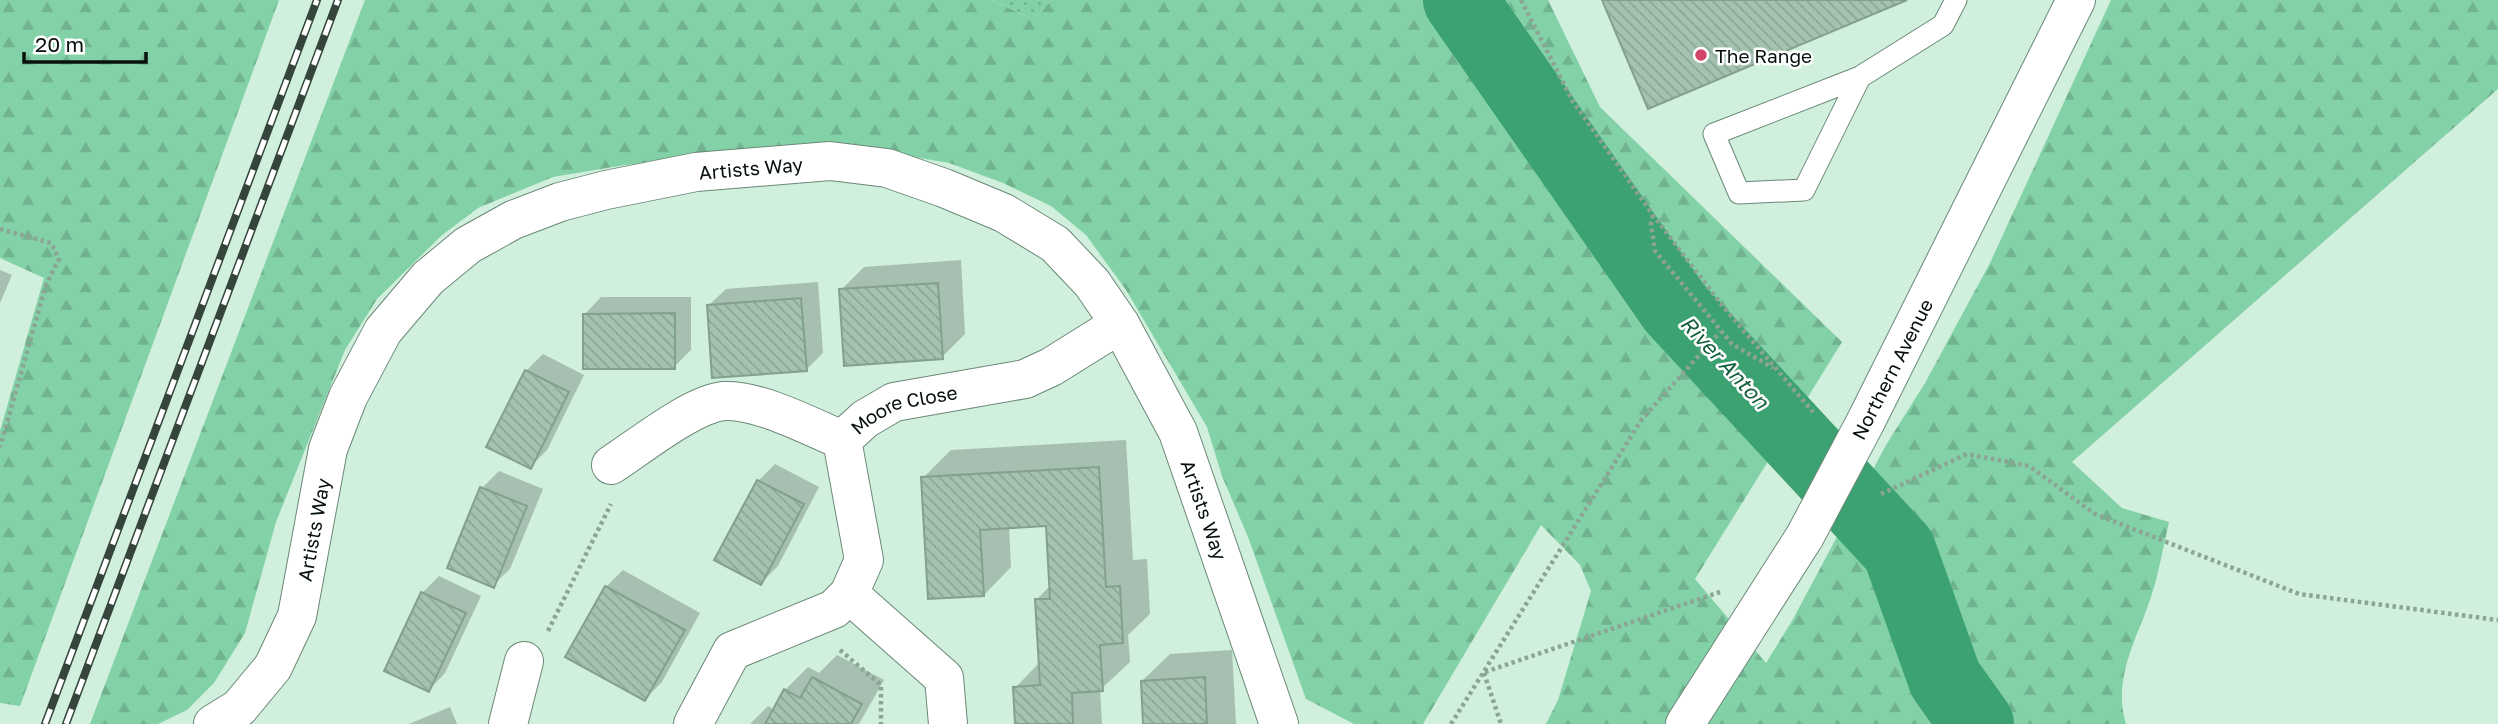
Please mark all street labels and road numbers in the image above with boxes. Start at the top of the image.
street label: Artists Way [698,152,804,183]
street label: Northern Avenue [1847,295,1937,443]
street label: Moore Close [845,380,959,438]
street label: Artists Way [1177,457,1233,563]
street label: Artists Way [292,476,334,583]

